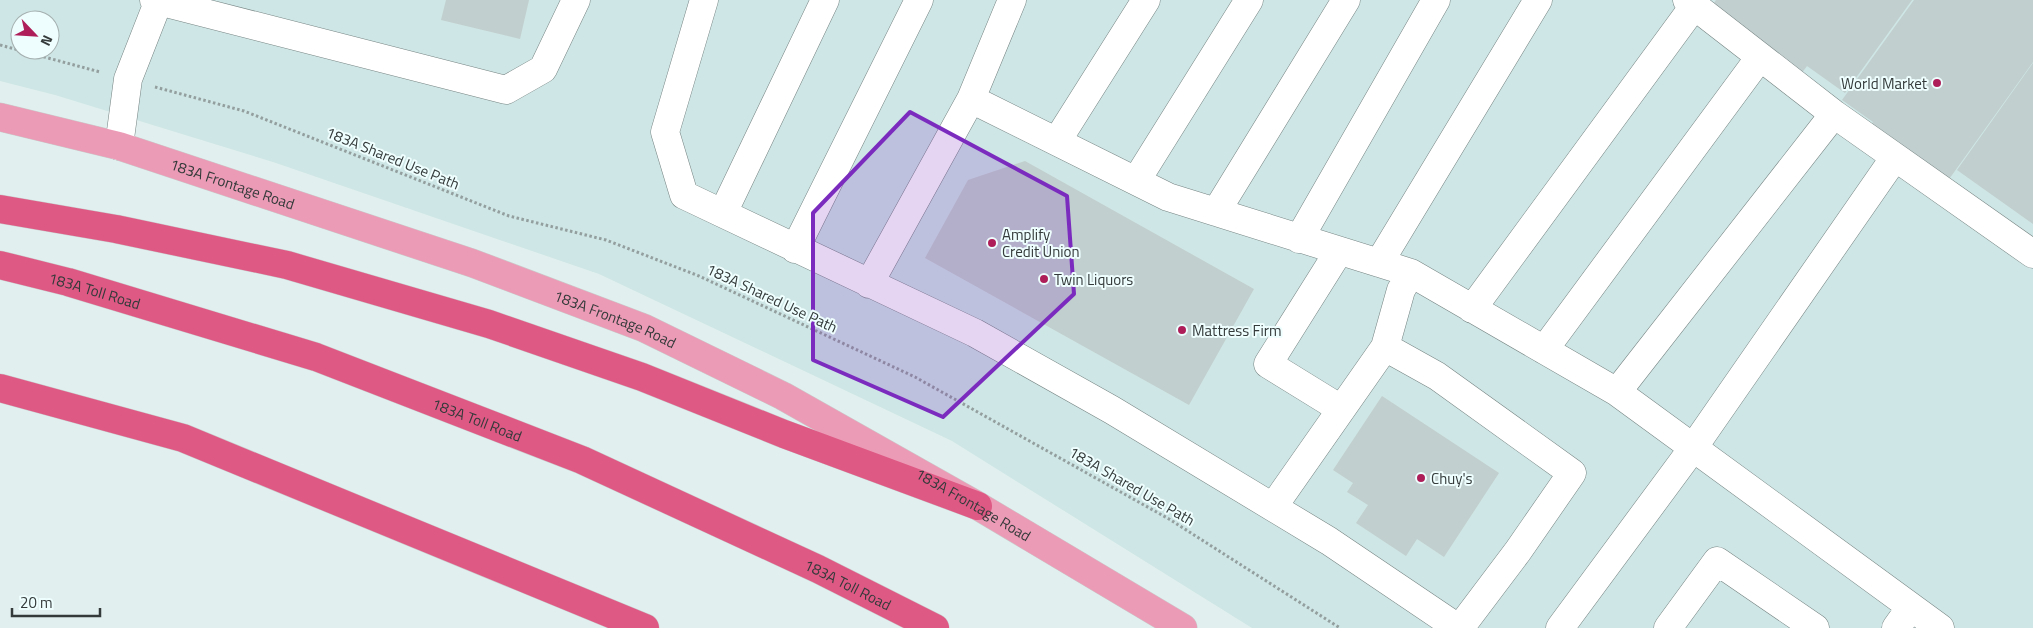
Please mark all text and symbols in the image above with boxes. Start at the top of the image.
north arrow [10,10,60,60]
text: N [36,32,59,50]
place label: World Market [1841,72,1928,95]
marker: World Market [1931,77,1943,89]
street label: 183A Shared Use Path [323,121,463,195]
street label: 183A Frontage Road [167,152,298,215]
place label: Amplify Credit Union [1002,223,1079,263]
marker: Amplify Credit Union [986,237,998,249]
street label: 183A Shared Use Path [703,258,841,338]
street label: 183A Toll Road [46,266,143,315]
place label: Twin Liquors [1054,268,1133,291]
marker: Twin Liquors [1038,273,1050,285]
street label: 183A Frontage Road [551,284,680,354]
place label: Mattress Firm [1192,319,1281,342]
marker: Mattress Firm [1176,324,1188,336]
street label: 183A Toll Road [429,392,525,447]
street label: 183A Shared Use Path [1065,441,1199,531]
street label: 183A Frontage Road [912,462,1036,547]
place label: Chuy's [1431,467,1472,490]
marker: Chuy's [1415,472,1427,484]
street label: 183A Toll Road [801,553,895,616]
scale bar [12,586,100,618]
text: 20 m [20,591,53,614]

